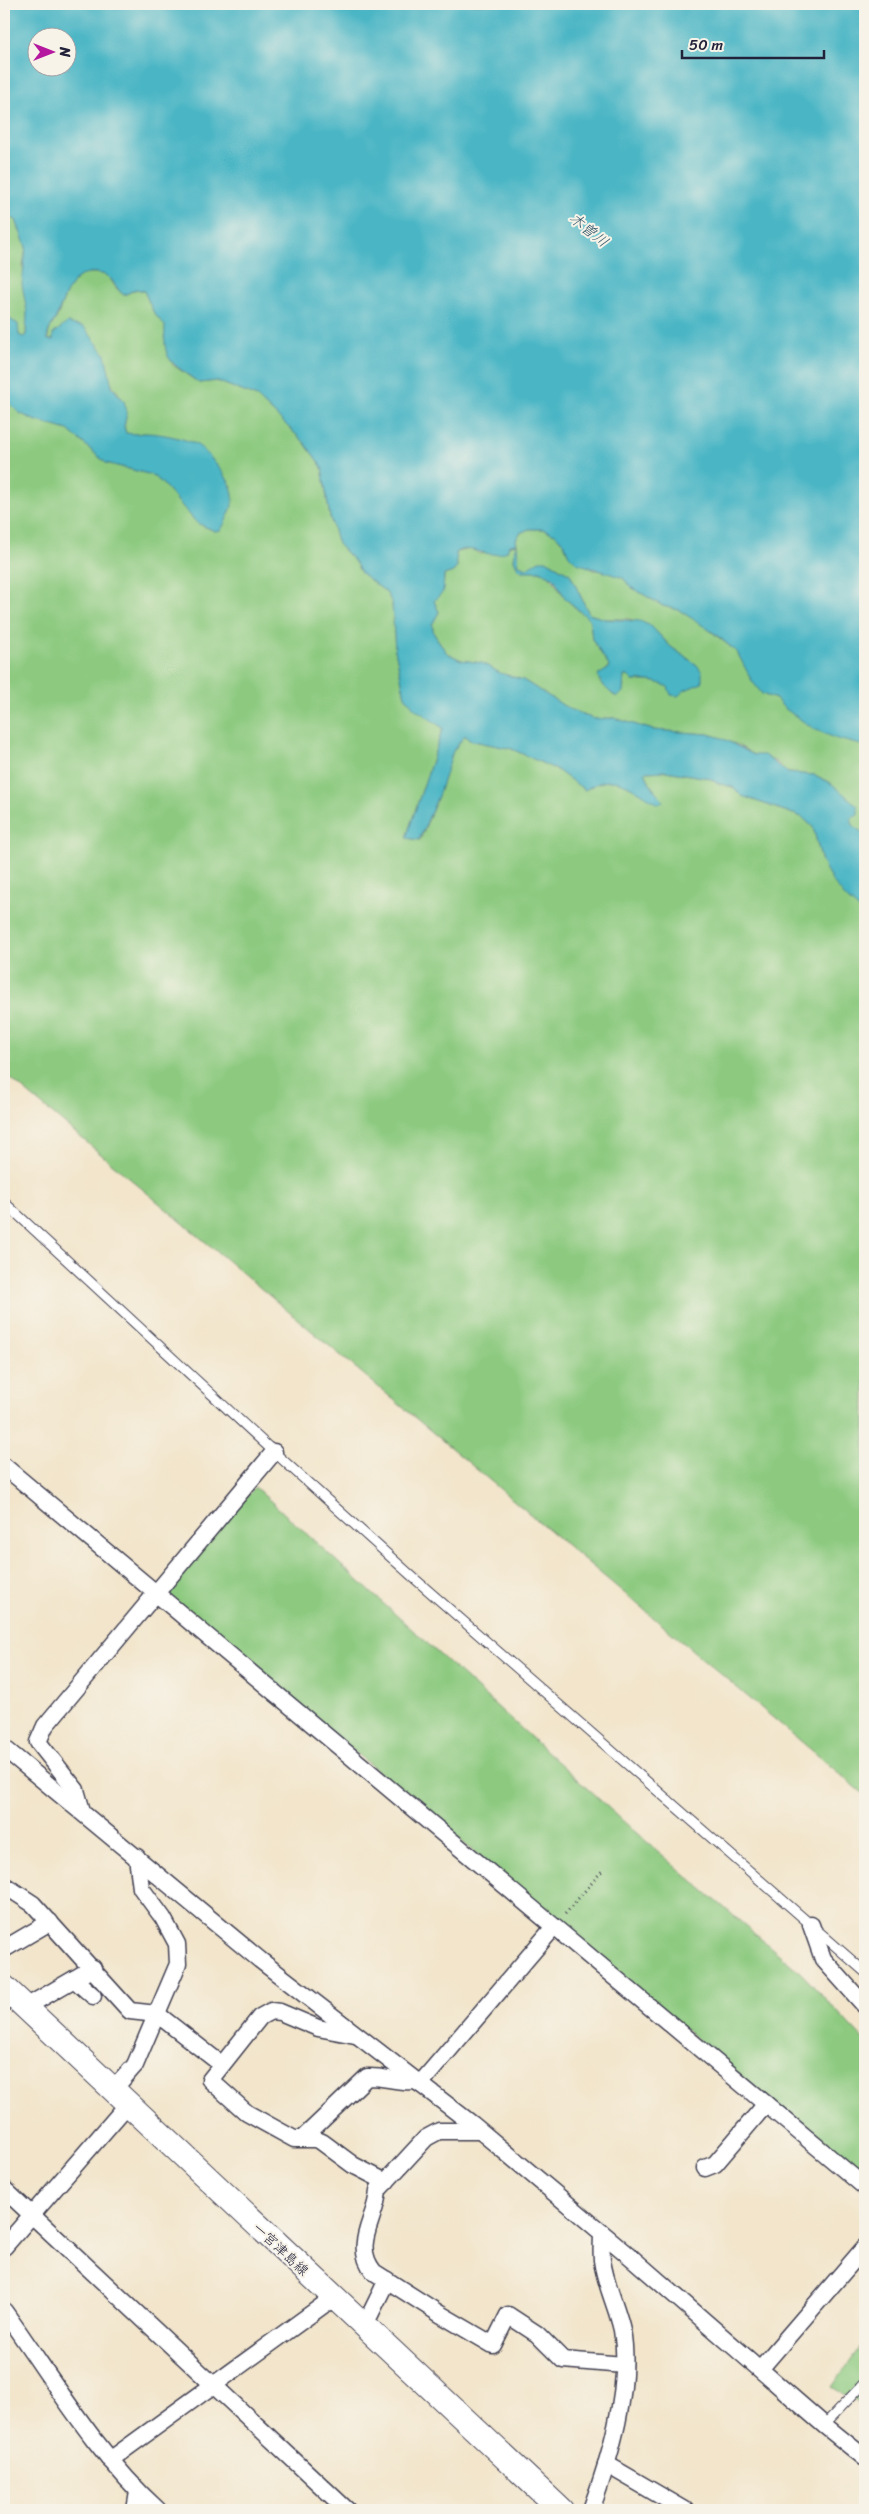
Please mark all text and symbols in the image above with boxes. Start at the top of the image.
north arrow [28,28,78,78]
scale bar [682,28,824,60]
text: 50 m [689,32,724,58]
text: N [52,46,77,57]
water label: 木曽川 [563,206,615,254]
street label: 一宮津島線 [247,2216,315,2282]

